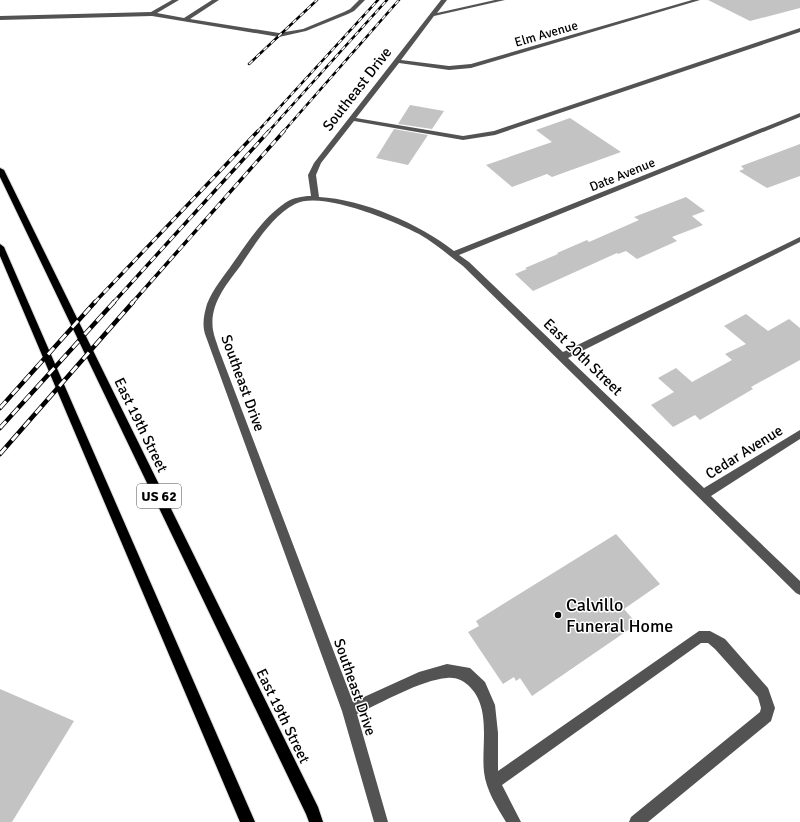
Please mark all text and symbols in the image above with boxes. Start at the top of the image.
street label: Elm Avenue [513,17,580,51]
street label: Southeast Drive [319,43,395,135]
street label: Date Avenue [587,155,657,195]
street label: East 20th Street [540,315,626,399]
street label: Southeast Drive [217,332,269,434]
street label: East 19th Street [110,375,172,475]
street label: Cedar Avenue [702,421,786,483]
road number: US 62 [137,484,181,508]
place label: Calvillo Funeral Home [566,594,673,637]
marker: Calvillo Funeral Home [553,610,563,620]
street label: Southeast Drive [330,636,380,738]
street label: East 19th Street [252,666,314,766]

